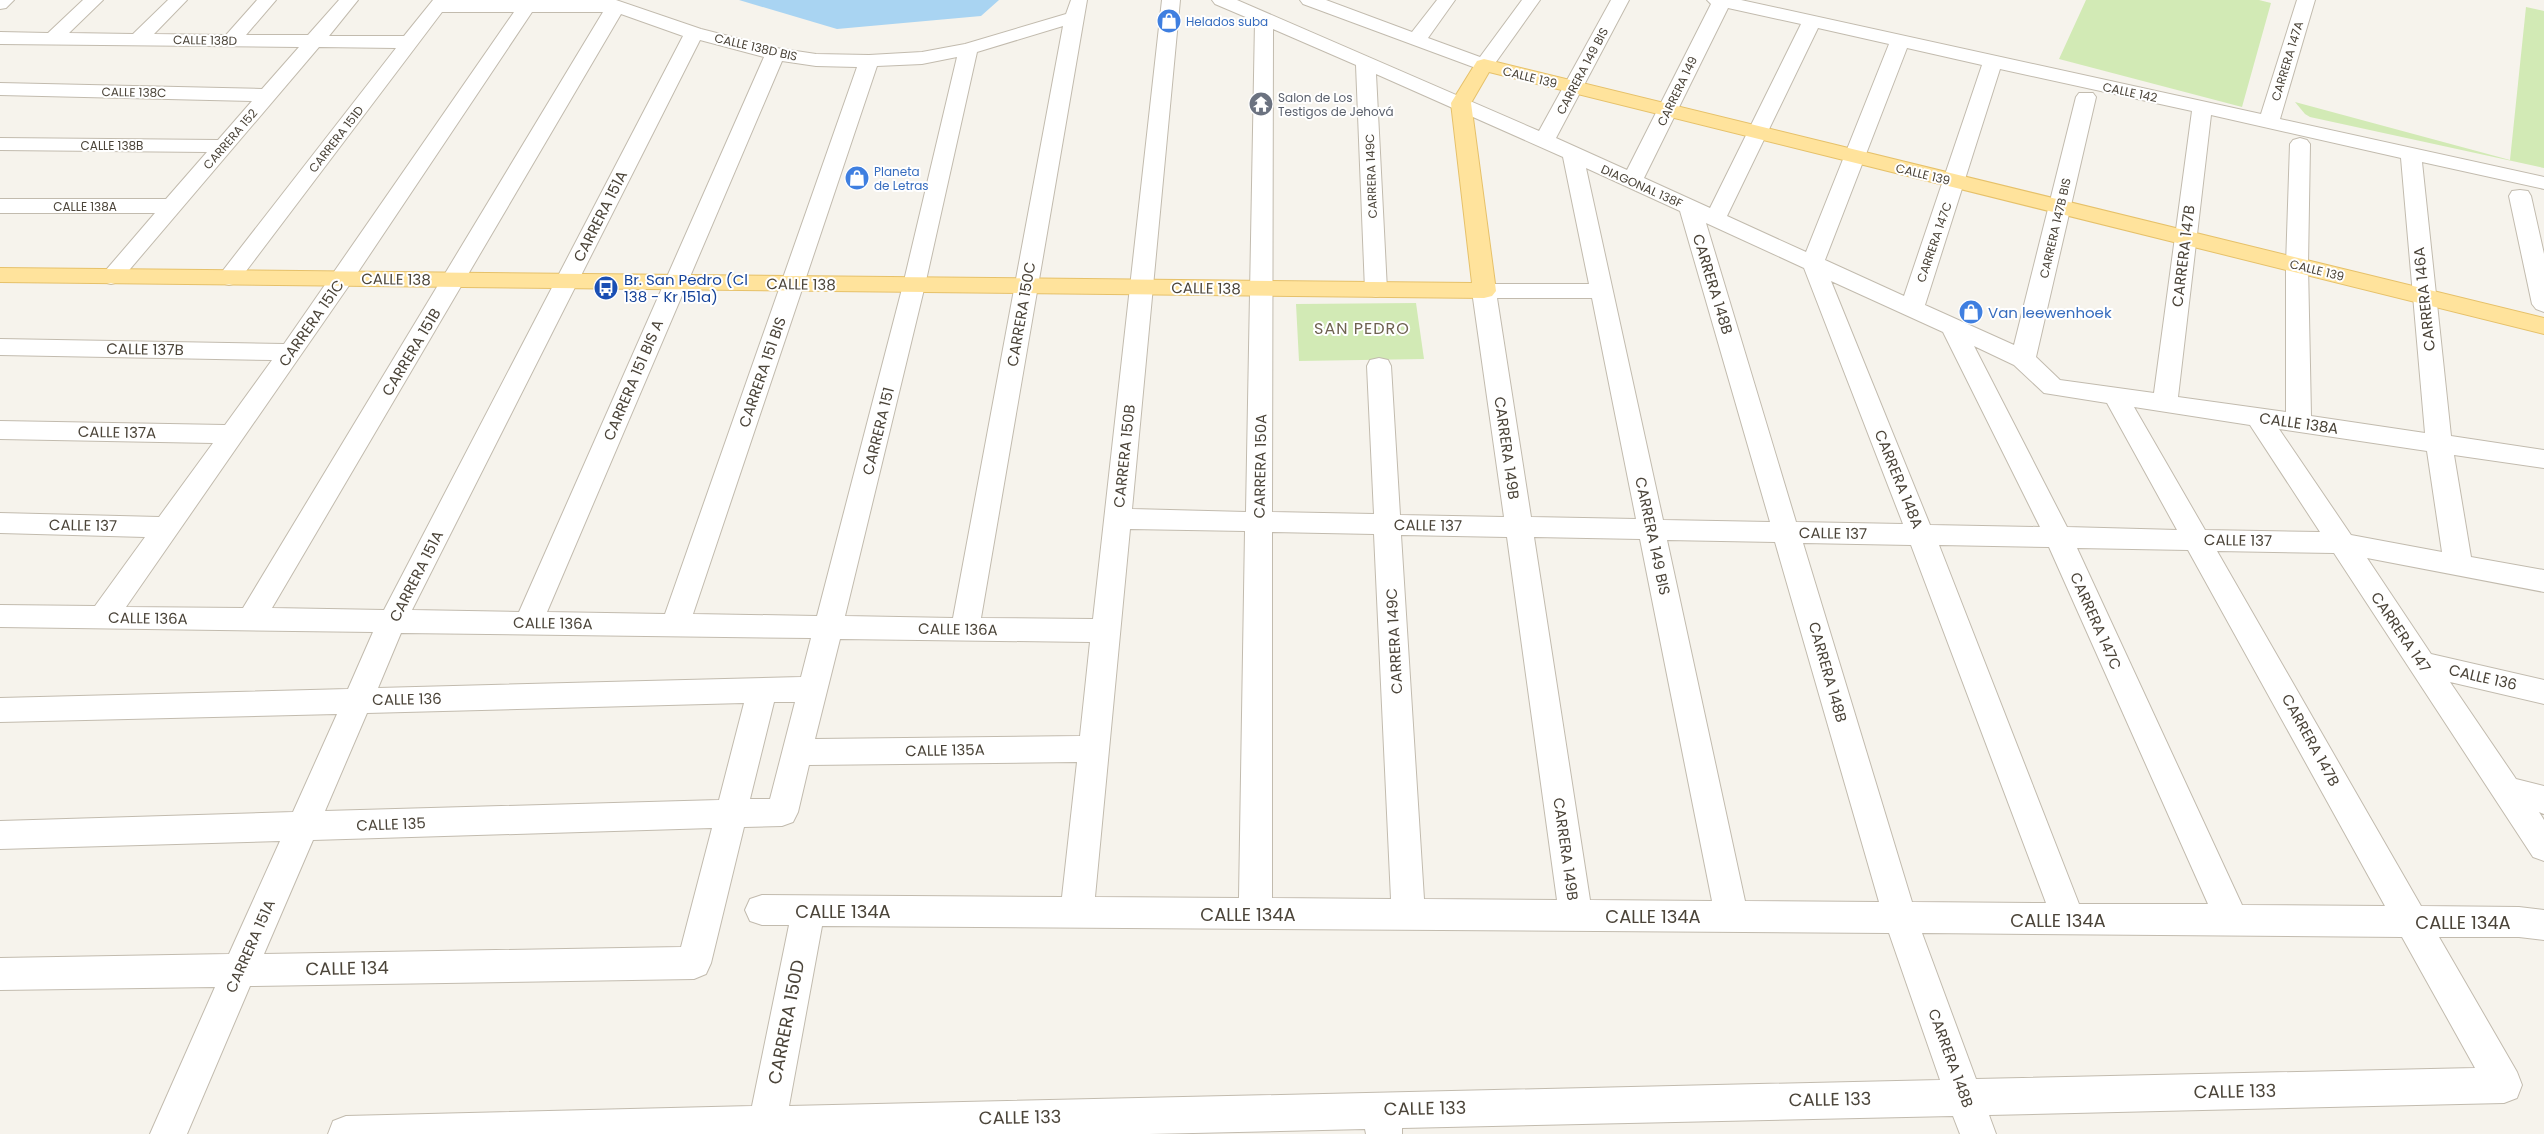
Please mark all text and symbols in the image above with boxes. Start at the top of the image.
shop icon: Helados suba [1156,8,1182,34]
place label: Helados suba [1186,13,1268,30]
street label: CARRERA 147A [2267,19,2307,103]
street label: CARRERA 149 BIS [1552,25,1612,117]
street label: CALLE 138D BIS [713,29,799,65]
street label: CALLE 138D [173,31,237,49]
street label: CARRERA 149 [1653,53,1701,129]
street label: CALLE 139 [1501,62,1559,92]
street label: CALLE 142 [2101,78,2159,106]
street label: CALLE 138C [101,83,167,101]
place label: Salon de Los Testigos de Jehová [1278,89,1394,120]
temple icon: Salon de Los Testigos de Jehová [1248,91,1274,117]
street label: CARRERA 151D [305,102,367,176]
street label: CARRERA 152 [199,105,261,173]
street label: CARRERA 149C [1361,133,1381,219]
street label: CALLE 138B [81,137,143,154]
street label: CALLE 139 [1894,159,1952,189]
street label: DIAGONAL 138F [1598,160,1686,212]
place label: Planeta de Letras [874,163,929,194]
shop icon: Planeta de Letras [844,165,870,191]
street label: CARRERA 151A [568,167,632,265]
street label: CARRERA 147B BIS [2035,176,2075,280]
street label: CALLE 138A [53,198,117,215]
street label: CARRERA 147C [1912,200,1956,284]
street label: CARRERA 147B [2166,204,2200,308]
street label: CARRERA 148B [1688,231,1738,337]
street label: CARRERA 146A [2408,246,2440,352]
street label: CALLE 139 [2288,255,2346,285]
street label: CARRERA 150C [1001,260,1041,368]
street label: CALLE 138 [361,268,431,290]
place label: Br. San Pedro (Cl 138 - Kr 151a) [624,269,748,307]
street label: CALLE 138 [766,273,836,295]
street label: CARRERA 151C [273,275,349,371]
bus stop icon: Br. San Pedro (Cl 138 - Kr 151a) [593,275,619,301]
street label: CALLE 138 [1171,277,1241,299]
shop icon: Van leewenhoek [1958,299,1984,325]
place label: Van leewenhoek [1988,302,2112,323]
street label: CARRERA 151B [376,304,446,400]
street label: CARRERA 151 BIS [733,314,791,430]
street label: CARRERA 151 BIS A [598,316,668,444]
district label: SAN PEDRO [1314,317,1410,340]
street label: CALLE 137B [106,338,184,360]
street label: CARRERA 151 [857,385,899,477]
street label: CARRERA 149B [1489,395,1525,501]
street label: CARRERA 150B [1108,403,1140,509]
street label: CALLE 138A [2258,407,2340,439]
street label: CARRERA 150A [1249,414,1271,518]
street label: CALLE 137A [78,421,156,443]
street label: CARRERA 148A [1870,427,1928,531]
street label: CARRERA 149 BIS [1630,475,1676,597]
street label: CALLE 137 [49,514,117,536]
street label: CALLE 137 [1394,514,1462,536]
street label: CALLE 137 [1799,522,1867,544]
street label: CARRERA 151A [384,527,448,625]
street label: CALLE 137 [2204,529,2272,551]
street label: CARRERA 147C [2065,569,2127,673]
street label: CARRERA 149C [1381,587,1407,695]
street label: CARRERA 147 [2366,587,2436,677]
street label: CALLE 136A [108,607,188,629]
street label: CALLE 136A [513,612,593,634]
street label: CALLE 136A [918,618,998,640]
street label: CARRERA 148B [1804,619,1852,725]
street label: CALLE 136 [2447,659,2519,695]
street label: CALLE 136 [372,688,442,710]
street label: CARRERA 147B [2277,690,2345,790]
street label: CALLE 135A [905,739,985,761]
street label: CARRERA 149B [1548,796,1584,902]
street label: CALLE 135 [356,812,426,836]
street label: CARRERA 151A [220,896,280,996]
street label: CALLE 134A [795,899,891,924]
street label: CALLE 134A [1200,902,1296,927]
street label: CALLE 134A [1605,904,1701,929]
street label: CALLE 134A [2010,908,2106,933]
street label: CALLE 134A [2415,910,2511,935]
street label: CALLE 134 [305,955,389,981]
street label: CARRERA 150D [762,958,810,1086]
street label: CARRERA 148B [1923,1006,1979,1110]
street label: CALLE 133 [2193,1078,2277,1104]
street label: CALLE 133 [1788,1086,1872,1112]
street label: CALLE 133 [1383,1095,1467,1121]
street label: CALLE 133 [978,1104,1062,1130]

